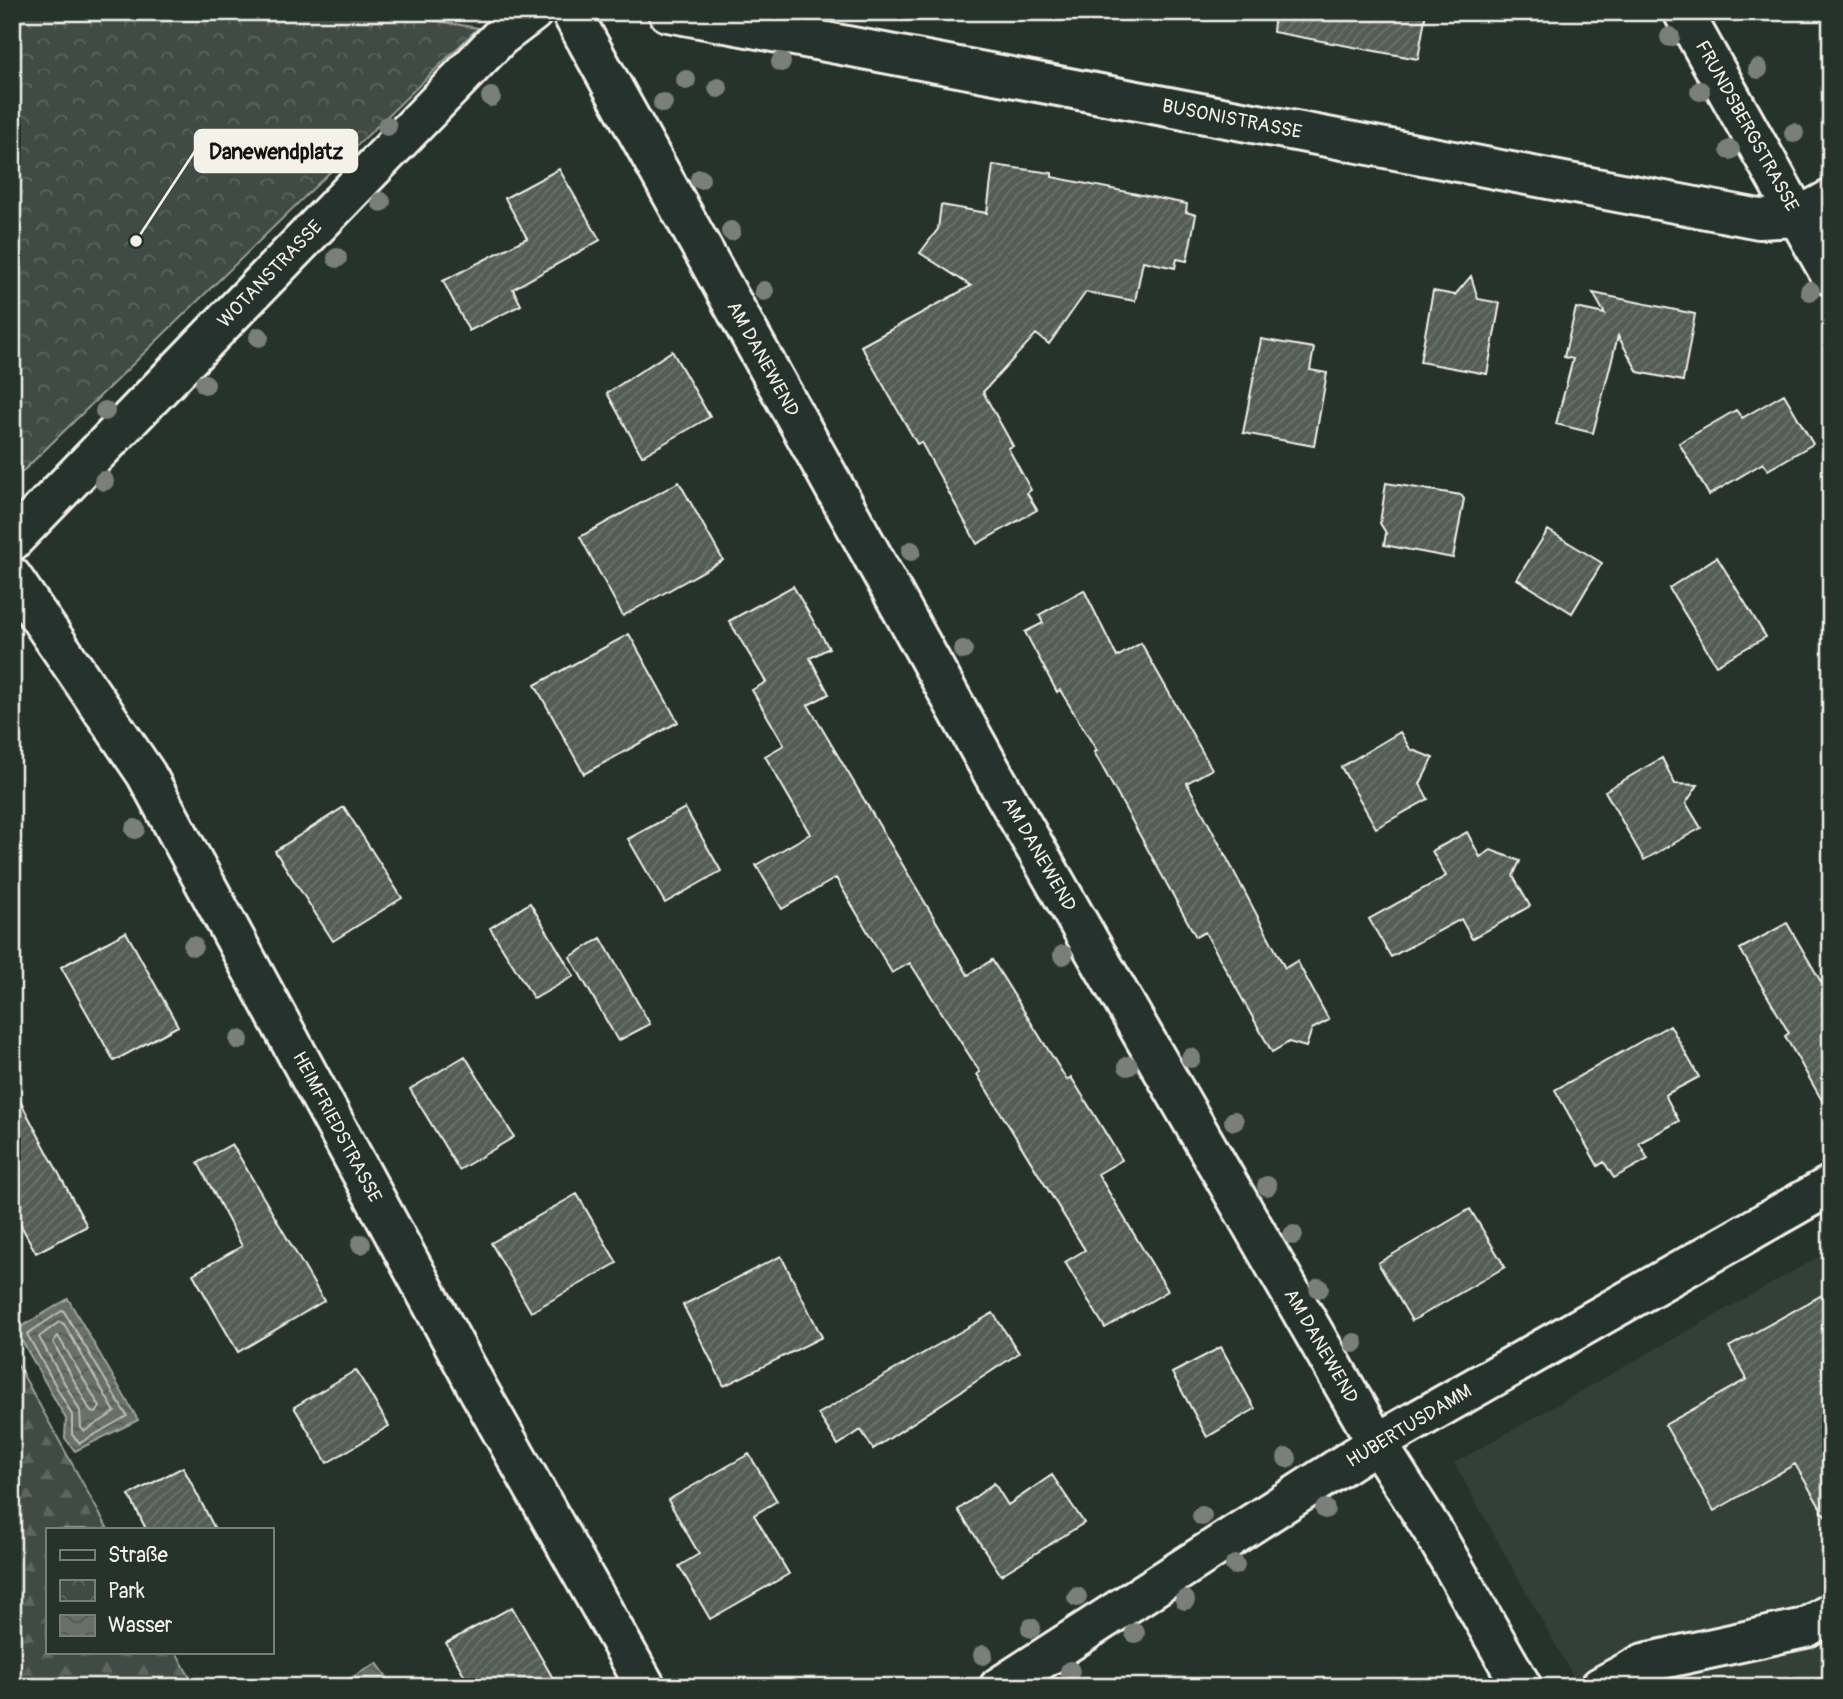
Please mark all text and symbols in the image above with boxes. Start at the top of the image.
street label: FRUNDSBERGSTRASSE [1690,36,1804,216]
street label: BUSONISTRASSE [1160,94,1304,144]
callout: Danewendplatz [195,130,357,172]
text: Danewendplatz [209,139,343,166]
street label: WOTANSTRASSE [213,215,327,333]
street label: AM DANEWEND [721,297,805,421]
street label: AM DANEWEND [997,792,1082,916]
street label: HEIMFRIEDSTRASSE [287,1047,387,1207]
street label: AM DANEWEND [1279,1284,1364,1408]
street label: HUBERTUSDAMM [1342,1379,1476,1473]
legend [46,1528,273,1654]
text: Straße [108,1542,168,1569]
text: Park [108,1578,145,1605]
text: Wasser [108,1612,173,1639]

